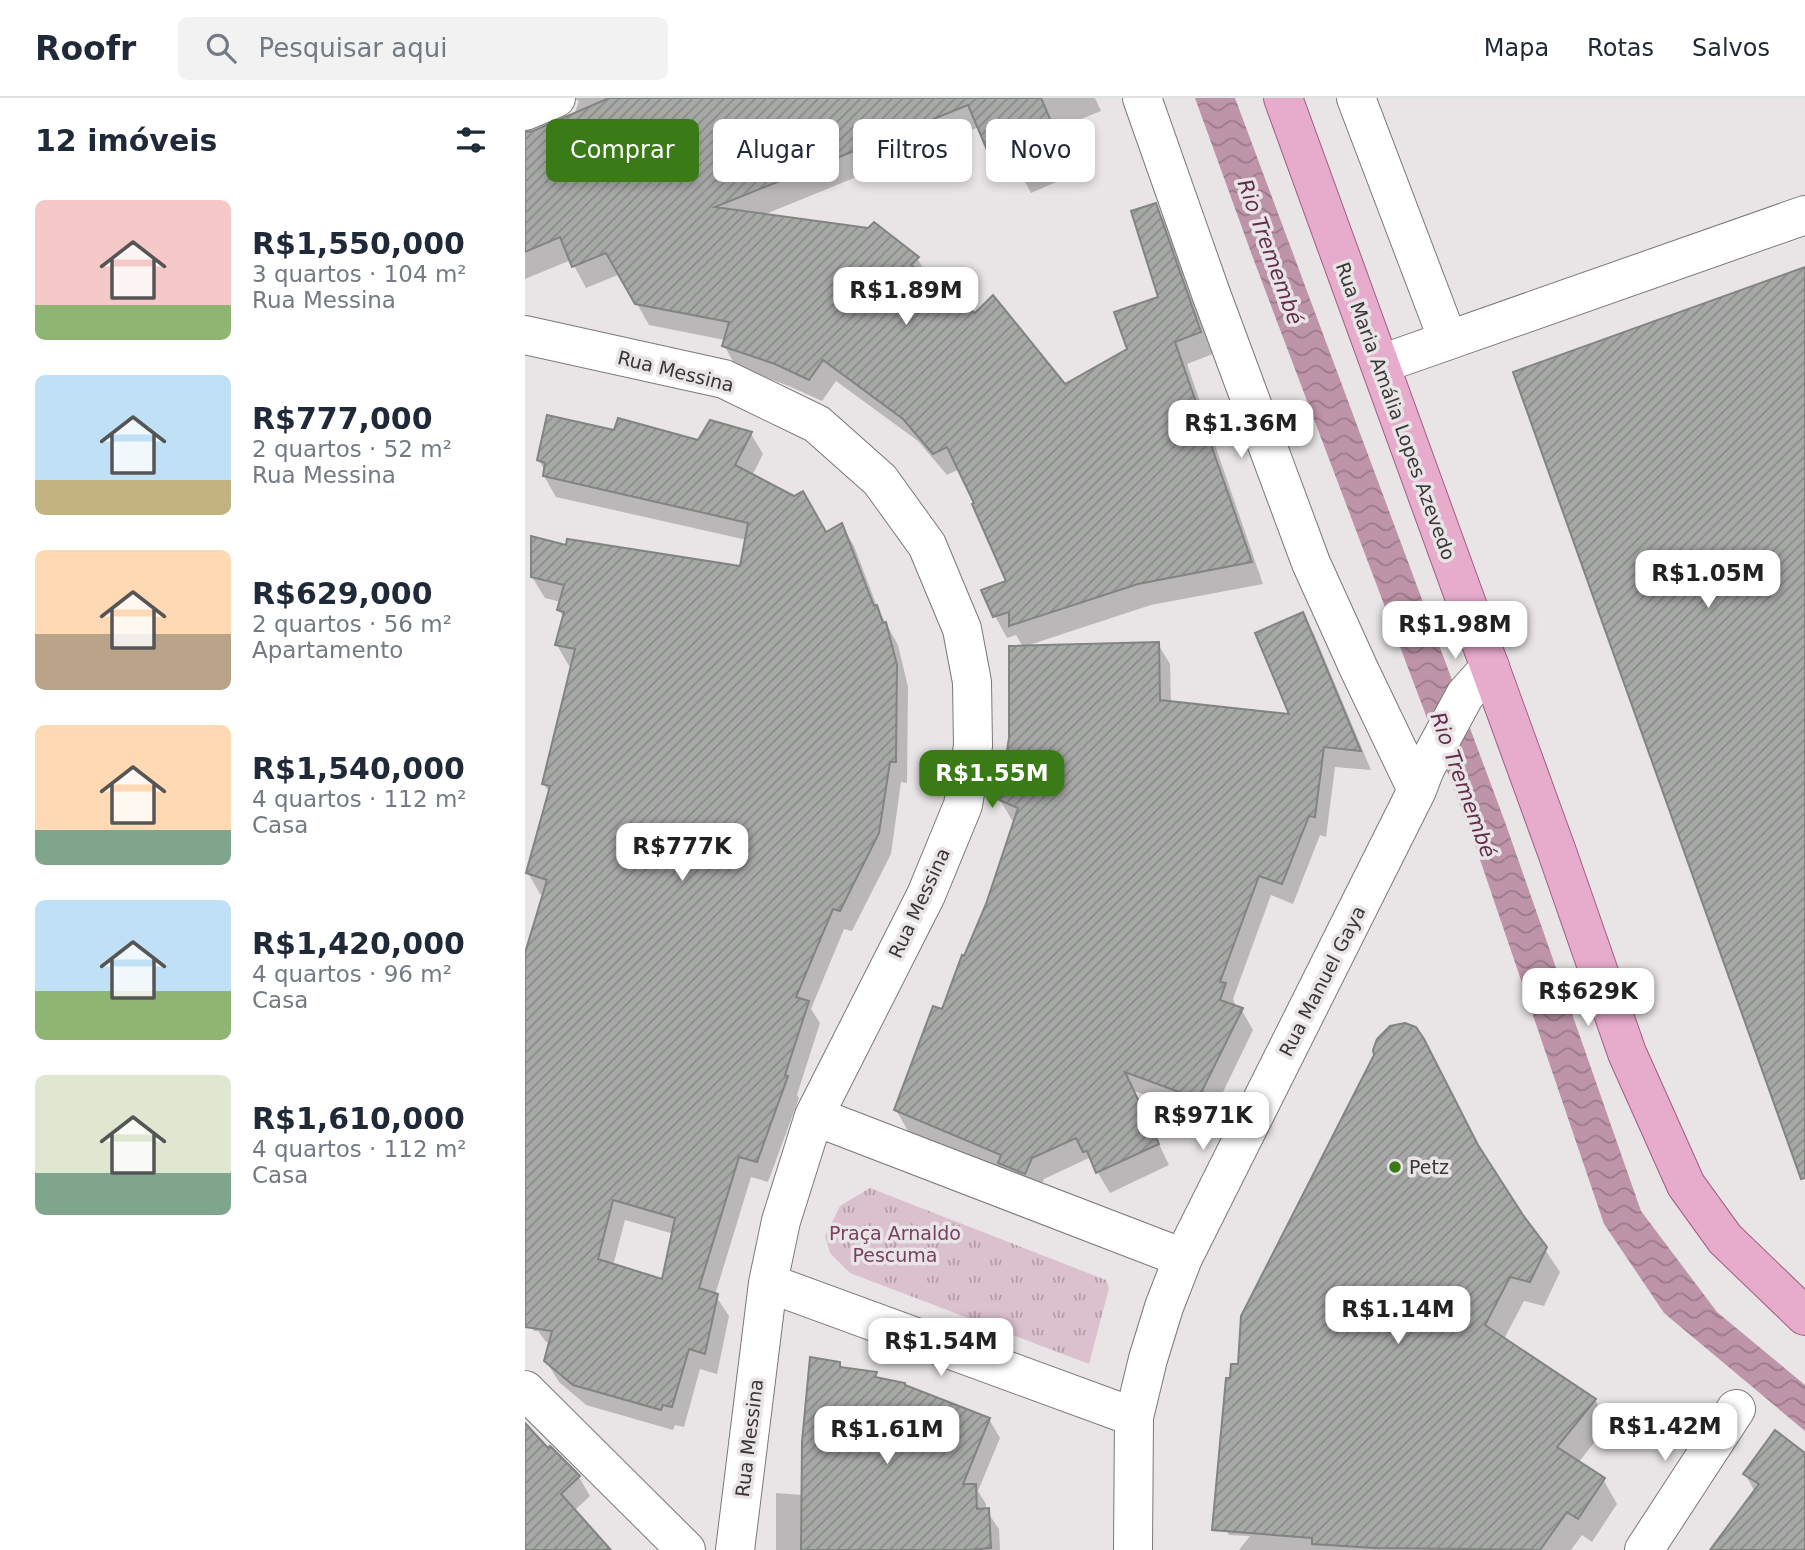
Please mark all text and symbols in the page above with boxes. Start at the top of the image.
search box [178,17,668,80]
text: Roofr [35,29,136,68]
icon: search [202,29,240,67]
text: Pesquisar aqui [258,33,447,63]
text: Mapa [1484,34,1549,62]
text: Rotas [1587,34,1654,62]
text: Salvos [1692,34,1770,62]
chip: Comprar [546,119,699,182]
chip: Alugar [713,119,839,182]
chip: Filtros [853,119,972,182]
chip: Novo [986,119,1095,182]
icon: filters [452,121,490,159]
text: 12 imóveis [35,123,217,158]
water label: Rio Tremembé [1233,176,1307,328]
text: R$1,550,000 [252,226,465,261]
icon: home [91,228,175,312]
street label: Rua Maria Amália Lopes Azevedo [1332,259,1460,563]
text: 3 quartos · 104 m² [252,261,467,287]
pin: R$1.89M [841,268,971,327]
text: R$1.89M [849,277,963,303]
text: Rua Messina [252,287,396,313]
street label: Rua Messina [616,346,736,396]
pin: R$1.36M [1176,400,1306,460]
text: R$777,000 [252,401,433,436]
icon: home [91,403,175,487]
text: R$1.36M [1184,410,1298,436]
text: 2 quartos · 52 m² [252,436,452,462]
text: Rua Messina [252,462,396,488]
pin: R$1.05M [1643,550,1773,610]
text: R$1.05M [1651,560,1765,586]
text: R$629,000 [252,576,433,611]
icon: home [91,578,175,662]
pin: R$1.98M [1390,602,1520,661]
text: 2 quartos · 56 m² [252,611,452,637]
text: R$1.98M [1398,611,1512,637]
text: Apartamento [252,637,403,663]
water label: Rio Tremembé [1426,709,1500,861]
pin: R$1.55M [927,750,1057,810]
text: R$1,540,000 [252,751,465,786]
icon: home [91,753,175,837]
text: R$1.55M [935,760,1049,786]
text: 4 quartos · 112 m² [252,786,467,812]
text: Casa [252,812,308,838]
pin: R$777K [625,824,739,883]
text: R$777K [632,833,732,859]
street label: Rua Messina [884,844,954,962]
street label: Rua Manuel Gaya [1274,902,1370,1060]
text: R$1,420,000 [252,926,465,961]
icon: home [91,928,175,1012]
text: 4 quartos · 96 m² [252,961,452,987]
pin: R$629K [1531,968,1645,1028]
text: R$629K [1538,978,1638,1004]
text: Casa [252,987,308,1013]
pin: R$971K [1146,1093,1260,1152]
text: R$1,610,000 [252,1101,465,1136]
text: R$971K [1153,1102,1253,1128]
icon: home [91,1103,175,1187]
text: 4 quartos · 112 m² [252,1136,467,1162]
place label: Petz [1409,1156,1449,1178]
marker: Petz [1387,1159,1403,1175]
text: Casa [252,1162,308,1188]
park label: Praça Arnaldo Pescuma [829,1222,961,1266]
pin: R$1.14M [1333,1286,1463,1346]
text: R$1.14M [1341,1296,1455,1322]
pin: R$1.54M [876,1318,1006,1378]
text: R$1.54M [884,1328,998,1354]
street label: Rua Messina [731,1378,767,1498]
pin: R$1.42M [1600,1404,1730,1463]
pin: R$1.61M [822,1406,952,1466]
text: R$1.42M [1608,1413,1722,1439]
text: R$1.61M [830,1416,944,1442]

